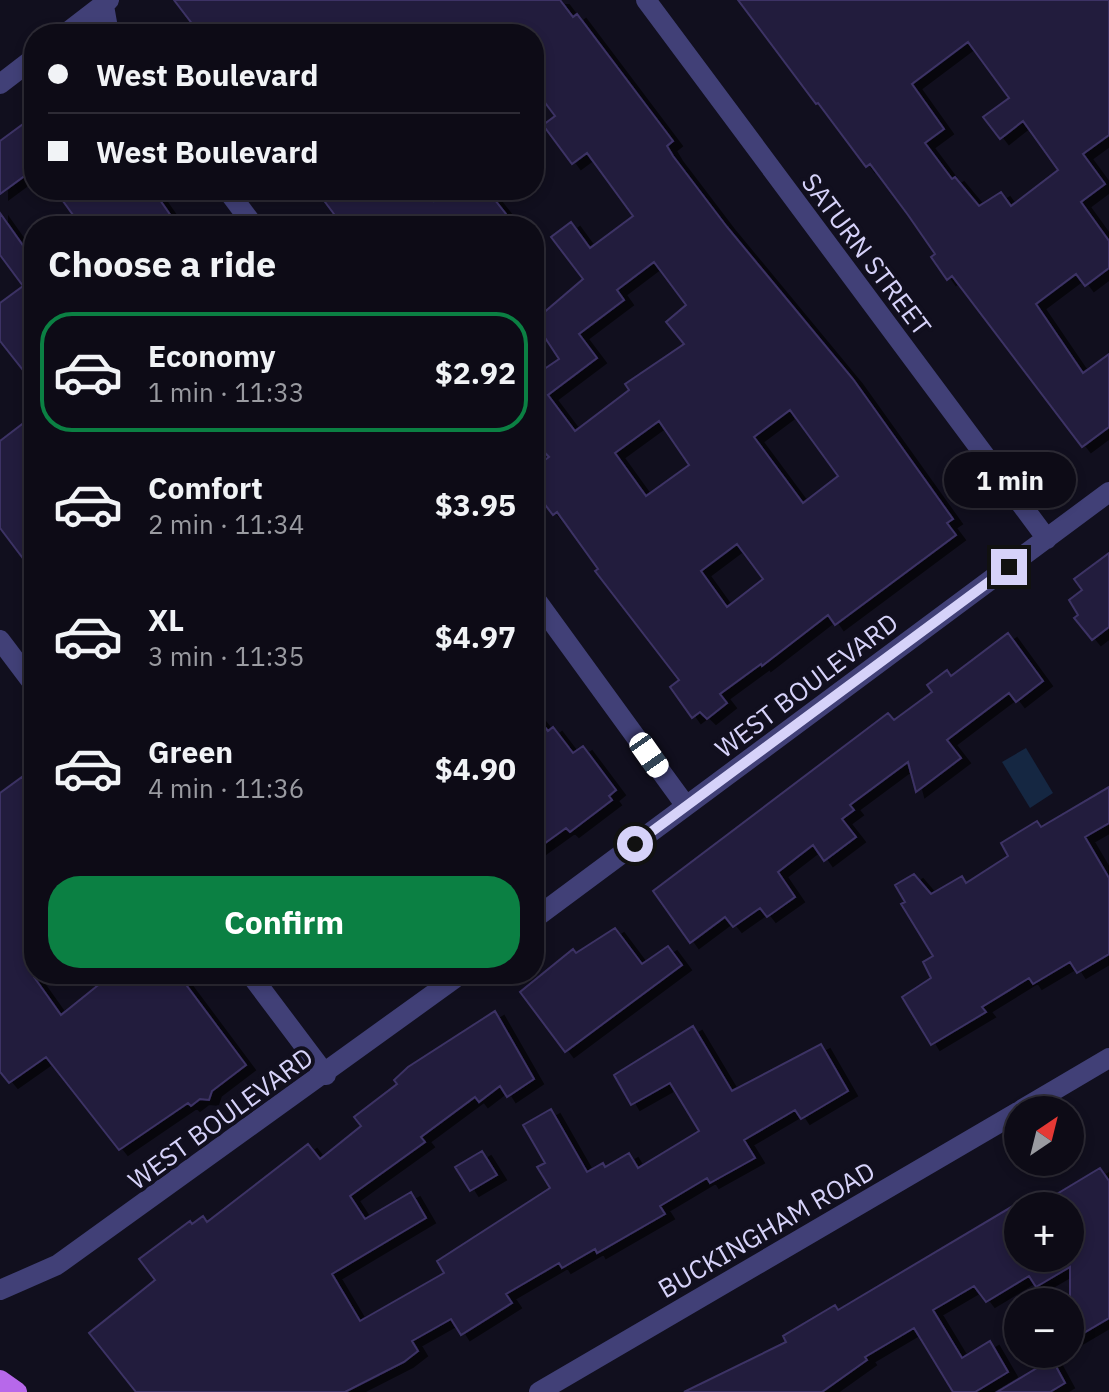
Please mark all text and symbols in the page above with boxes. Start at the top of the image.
text: West Boulevard [96,55,318,94]
text: West Boulevard [96,132,318,171]
street label: SATURN STREET [795,166,939,342]
text: Choose a ride [48,240,276,287]
icon: car [52,336,124,408]
text: Economy [148,336,276,375]
text: $2.92 [435,353,516,392]
text: 1 min · 11:33 [148,375,304,409]
callout: 1 min [943,451,1075,507]
text: 1 min [976,463,1044,497]
icon: car [52,468,124,540]
text: Comfort [148,468,263,507]
text: $3.95 [435,485,516,524]
text: 2 min · 11:34 [148,507,304,541]
route end [991,549,1027,585]
icon: car [52,600,124,672]
text: XL [148,600,184,639]
street label: WEST BOULEVARD [708,605,904,765]
text: $4.97 [435,617,516,656]
text: 3 min · 11:35 [148,639,304,673]
car [625,728,673,782]
icon: car [52,732,124,804]
text: Green [148,732,233,771]
text: $4.90 [435,749,516,788]
text: 4 min · 11:36 [148,771,304,805]
route start [617,826,653,862]
button: Confirm [48,876,520,968]
street label: WEST BOULEVARD [121,1039,319,1197]
north arrow [1004,1096,1084,1176]
map controls [1004,1096,1084,1368]
street label: BUCKINGHAM ROAD [651,1153,881,1305]
button: + [1004,1192,1084,1272]
button: − [1004,1288,1084,1368]

